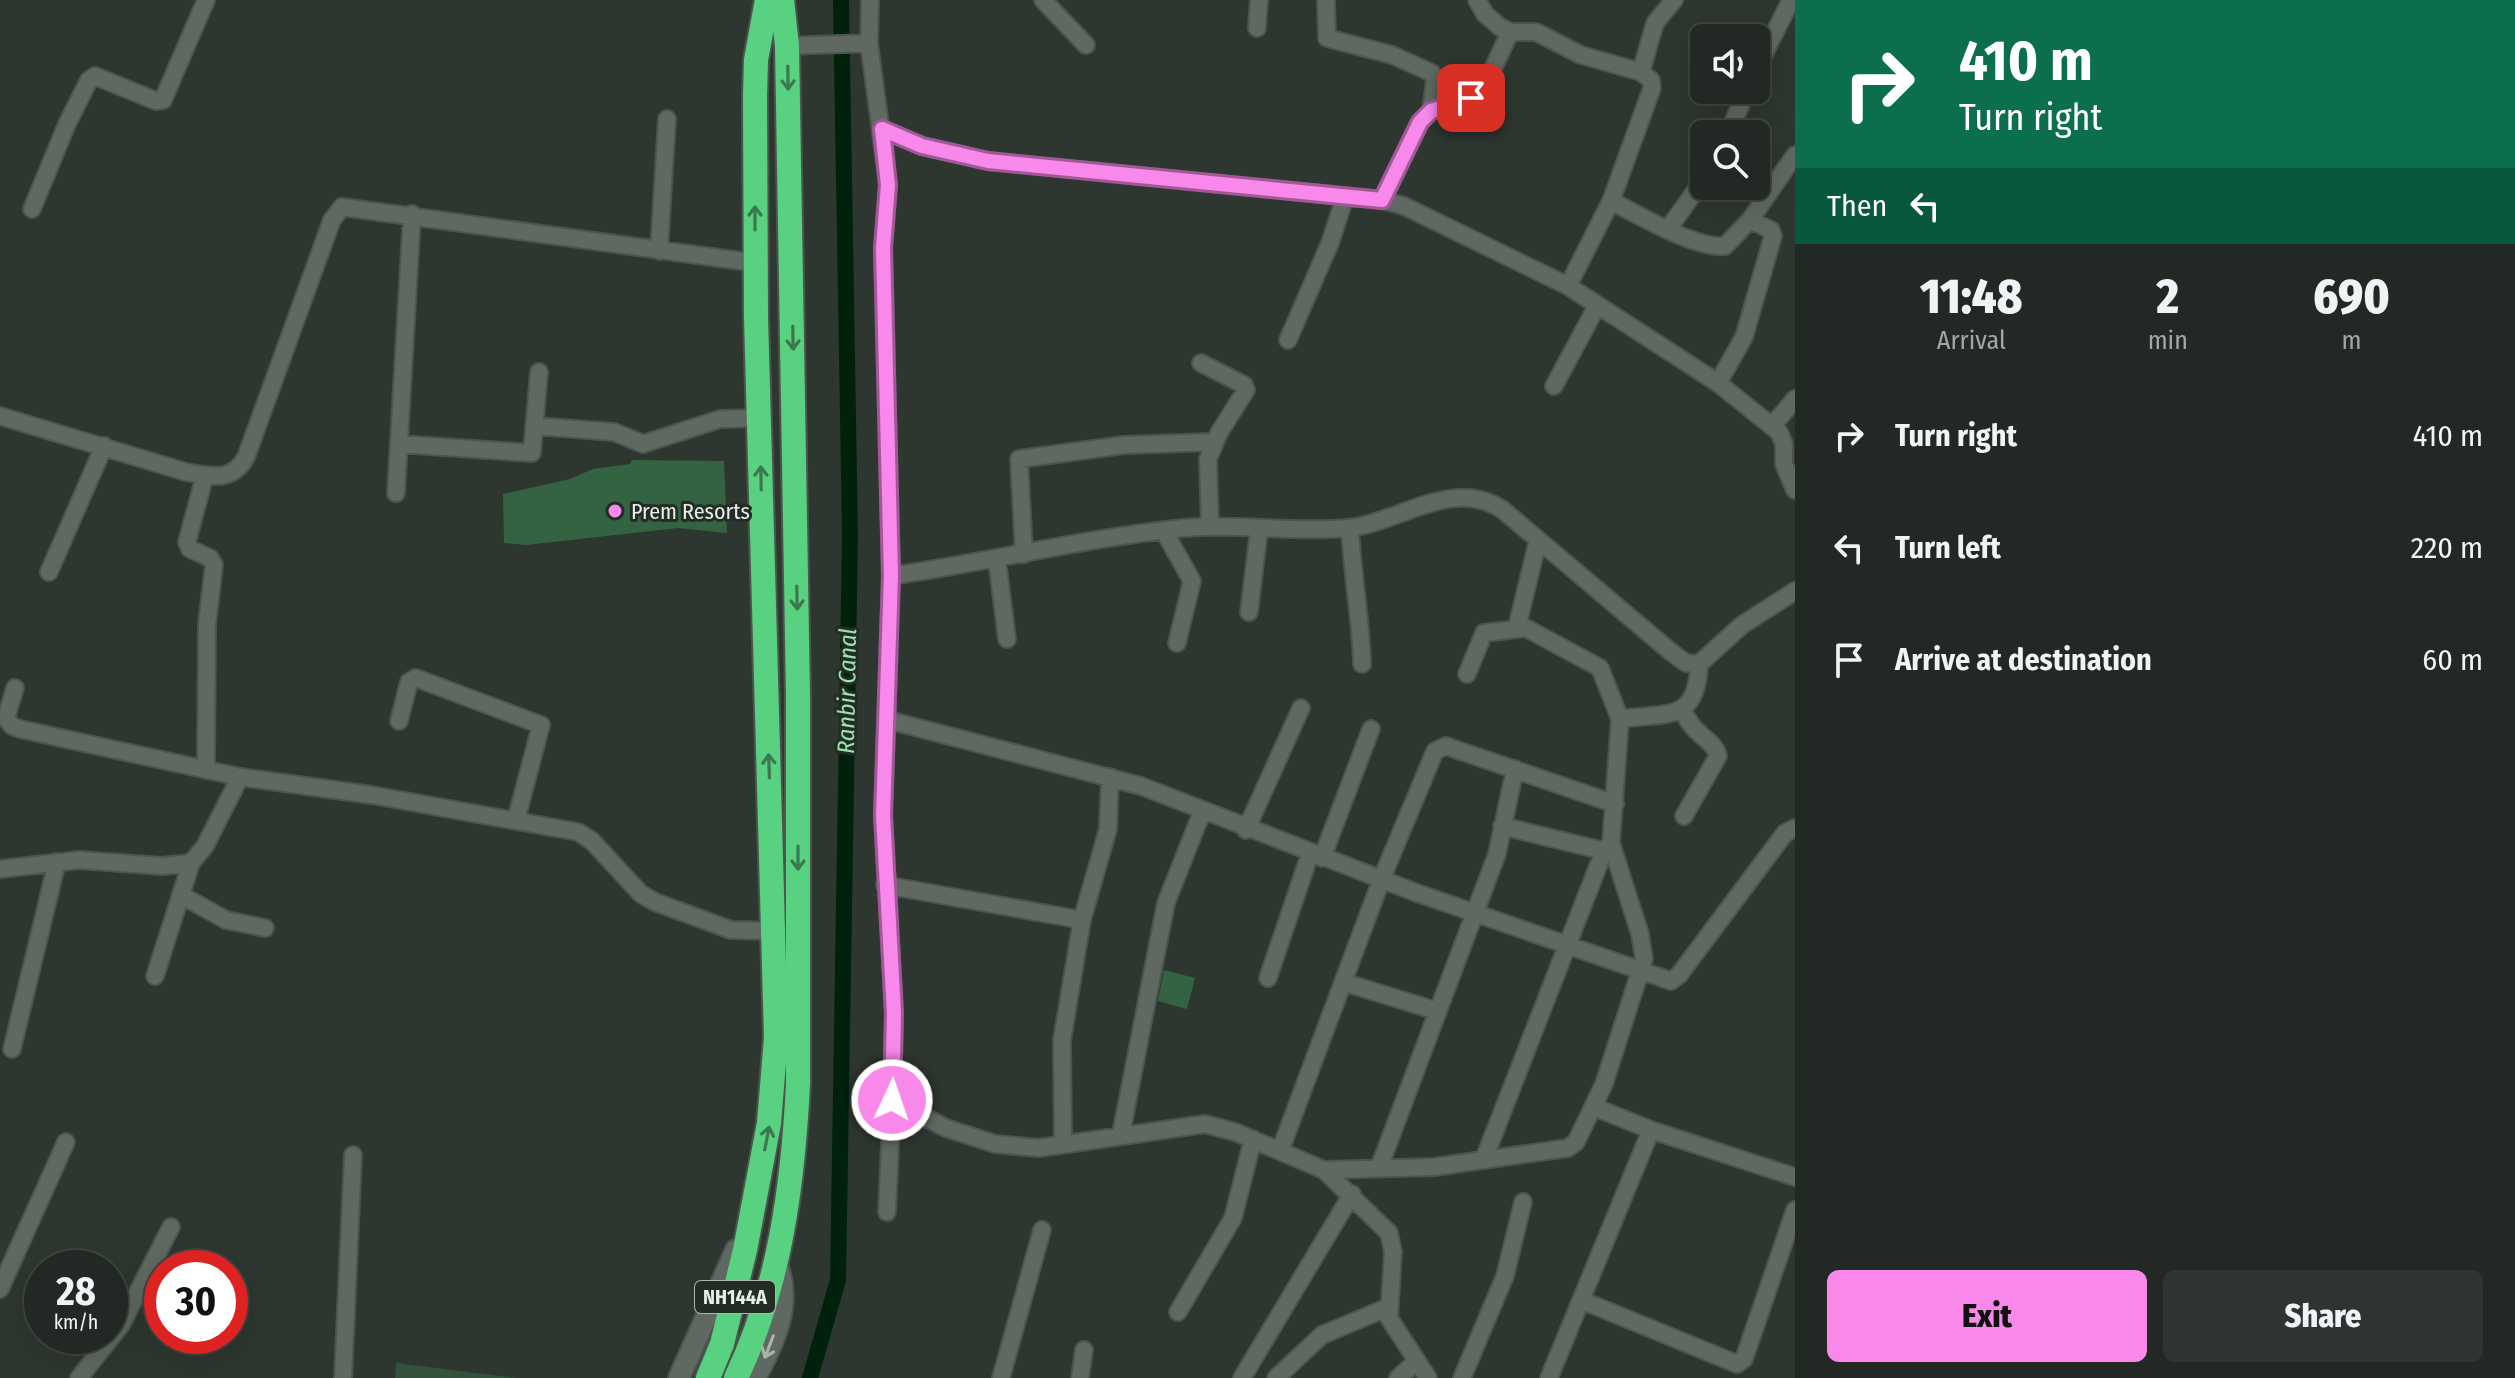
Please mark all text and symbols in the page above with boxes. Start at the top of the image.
map controls [1690,24,1770,200]
button: sound [1690,24,1770,104]
text: 410 m [1959,28,2093,95]
icon: right [1827,32,1931,136]
one-way arrow [780,64,796,91]
pin [1437,64,1505,132]
icon: arrive [1449,76,1493,120]
text: Turn right [1959,96,2102,140]
button: search [1690,120,1770,200]
icon: left [1903,184,1947,228]
text: Then [1827,188,1887,224]
one-way arrow [747,205,763,232]
text: 11:48 [1920,268,2023,326]
text: 2 [2156,268,2179,326]
text: 690 [2313,268,2390,326]
one-way arrow [786,324,801,351]
text: Arrival [1937,325,2006,356]
text: min [2148,325,2188,356]
text: m [2341,325,2361,356]
icon: right [1827,414,1871,458]
text: Turn right [1895,418,2017,454]
text: 410 m [2413,418,2483,454]
one-way arrow [753,465,768,492]
place label: Prem Resorts [631,498,750,525]
marker: Prem Resorts [606,502,624,520]
icon: left [1827,526,1871,570]
text: Turn left [1895,530,2001,566]
text: 220 m [2411,530,2483,566]
one-way arrow [789,584,805,611]
water label: Ranbir Canal [832,628,862,754]
icon: arrive [1827,638,1871,682]
text: Arrive at destination [1895,642,2152,678]
text: 60 m [2422,642,2483,678]
one-way arrow [761,753,776,780]
one-way arrow [790,844,806,871]
position arrow [850,1058,934,1142]
one-way arrow [760,1125,775,1151]
speed limit sign: 30 [144,1250,248,1354]
text: 28 [56,1268,96,1316]
button: Exit [1827,1270,2147,1362]
button: Share [2163,1270,2483,1362]
road number: NH144A [695,1281,775,1313]
text: km/h [54,1310,98,1334]
one-way arrow [761,1334,776,1359]

